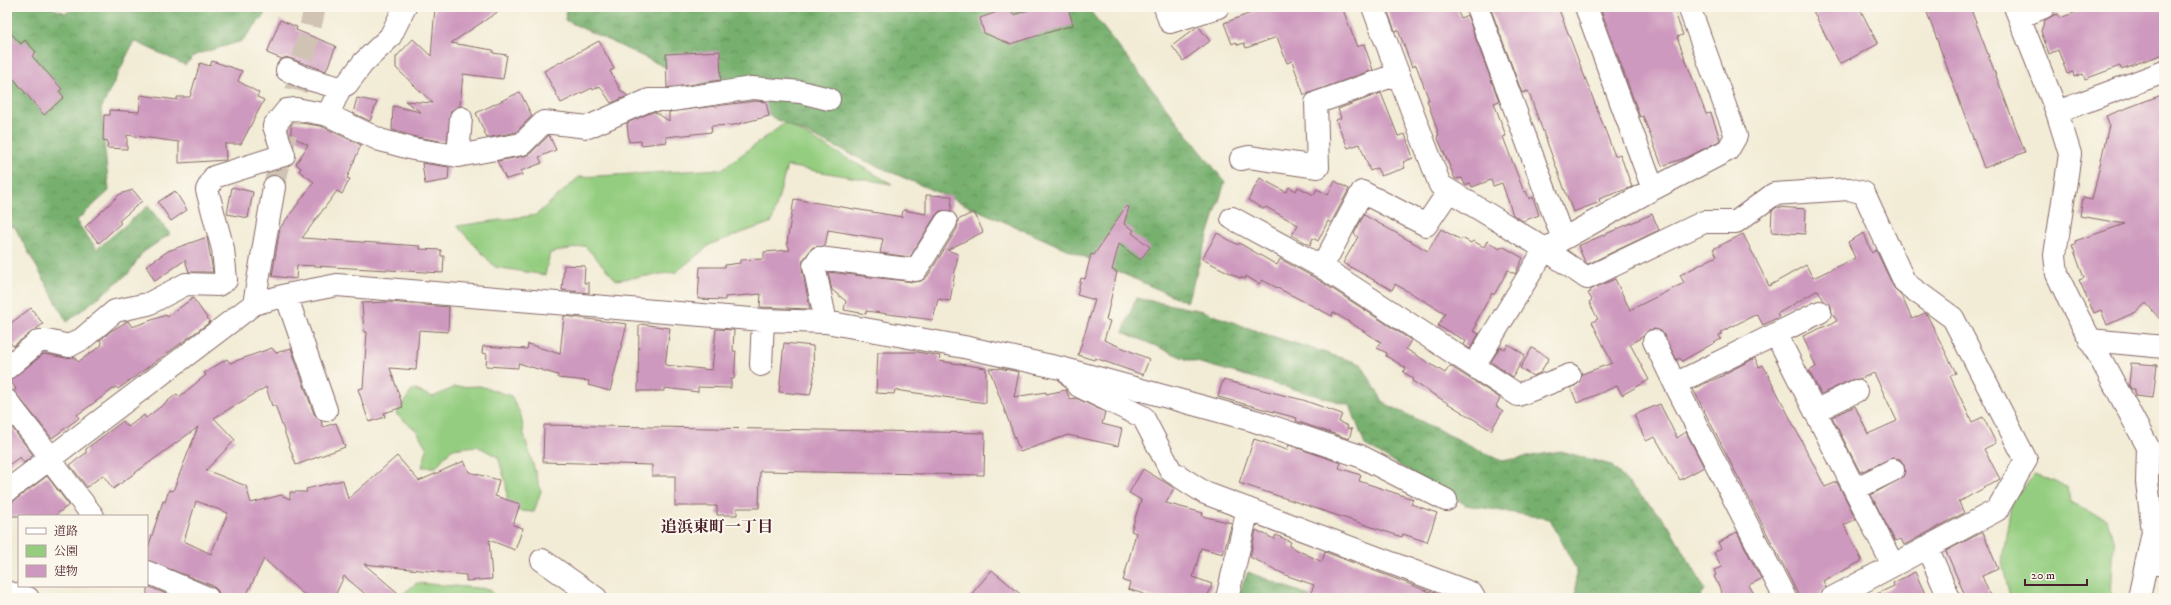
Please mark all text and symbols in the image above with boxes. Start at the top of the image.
legend [18,515,148,587]
district label: 追浜東町一丁目 [661,517,773,537]
text: 道路 [54,524,78,539]
text: 公園 [54,544,78,559]
scale bar [2025,561,2087,587]
text: 建物 [54,564,78,579]
text: 20 m [2031,568,2055,583]

